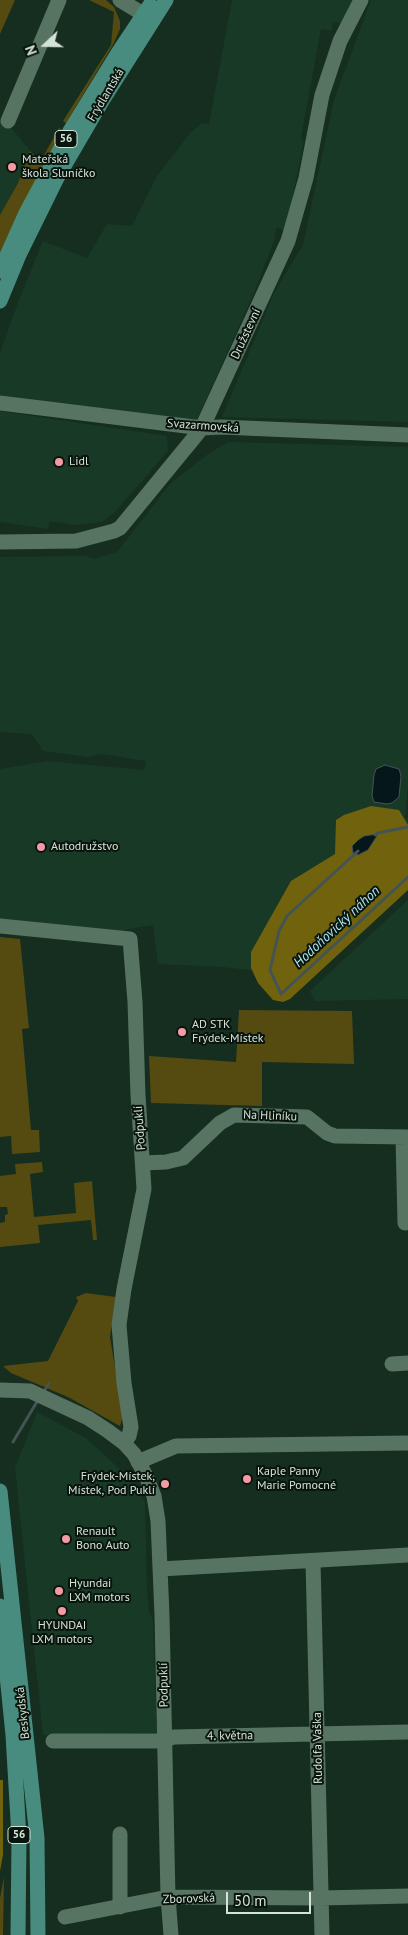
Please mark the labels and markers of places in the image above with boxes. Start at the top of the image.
place label: Mateřská škola Sluníčko [22,153,95,181]
marker: Mateřská škola Sluníčko [6,161,18,173]
place label: Lidl [69,455,88,469]
marker: Lidl [53,456,65,468]
place label: Autodružstvo [51,840,118,854]
marker: Autodružstvo [35,841,47,853]
place label: AD STK Frýdek-Místek [192,1018,263,1046]
marker: AD STK Frýdek-Místek [176,1026,188,1038]
place label: Kaple Panny Marie Pomocné [257,1465,336,1493]
place label: Frýdek-Místek, Místek, Pod Puklí [68,1470,155,1498]
marker: Kaple Panny Marie Pomocné [241,1473,253,1485]
marker: Frýdek-Místek, Místek, Pod Puklí [159,1478,171,1490]
place label: Renault Bono Auto [76,1525,129,1553]
marker: Renault Bono Auto [60,1533,72,1545]
place label: Hyundai LXM motors [69,1577,130,1605]
marker: Hyundai LXM motors [53,1585,65,1597]
marker: HYUNDAI LXM motors [56,1605,68,1617]
place label: HYUNDAI LXM motors [32,1619,92,1647]

